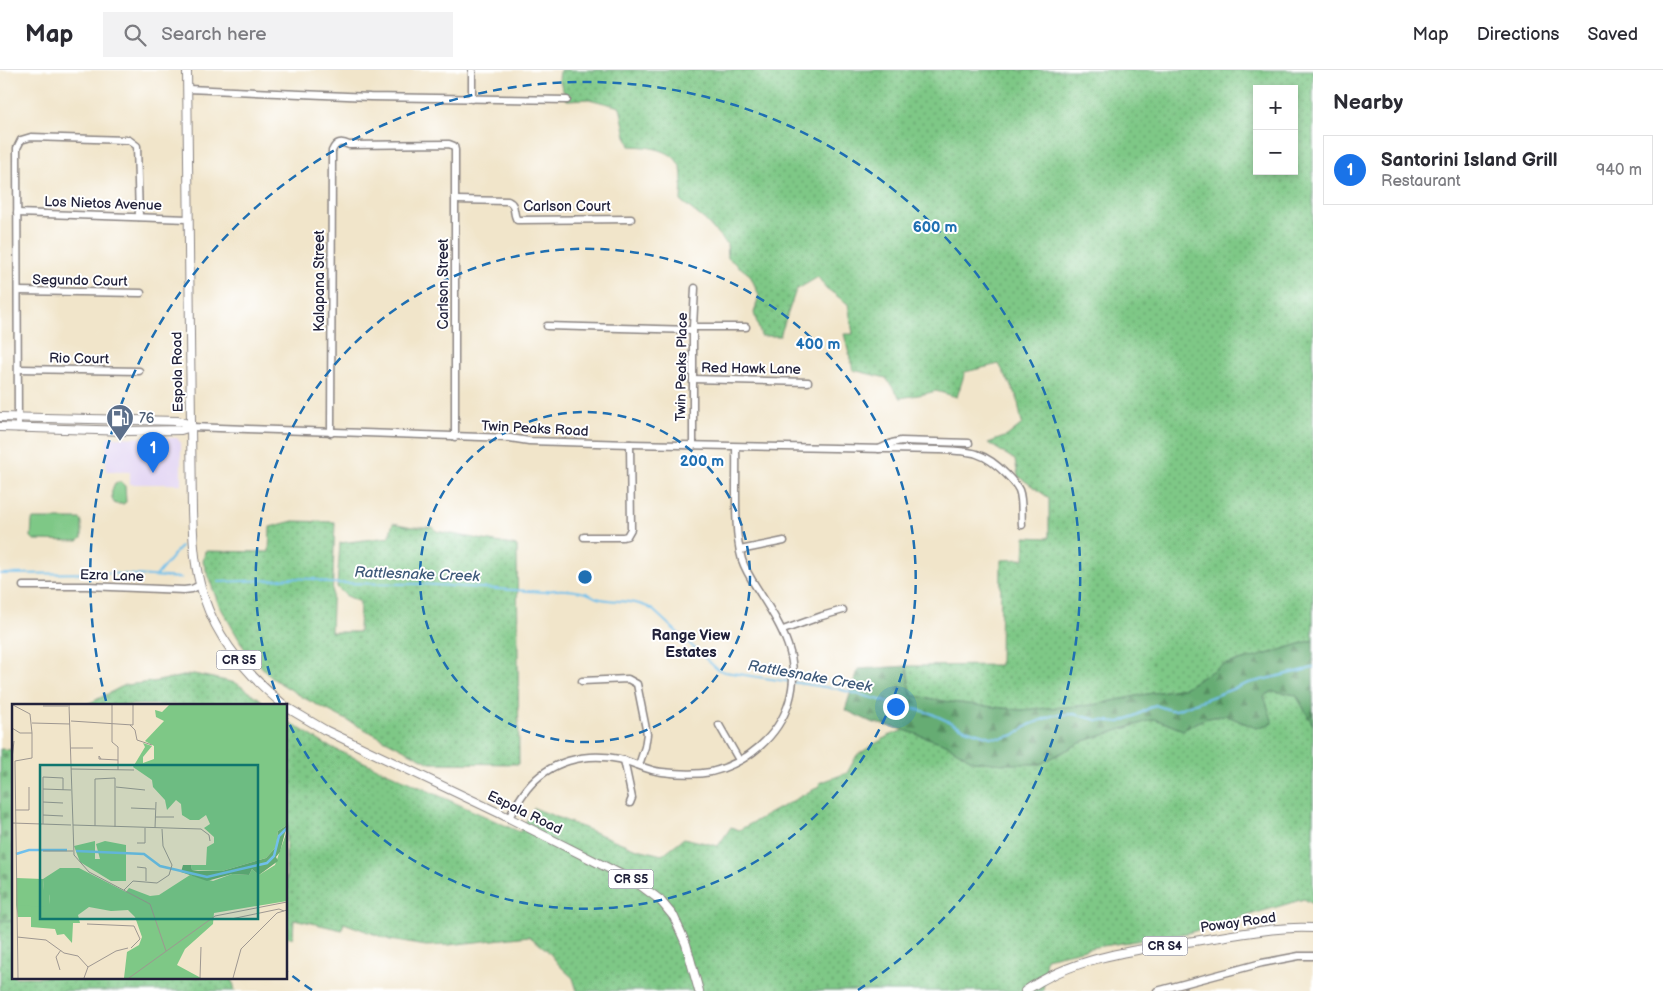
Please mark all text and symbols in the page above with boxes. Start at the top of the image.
search box [103,12,453,57]
text: Map [25,20,73,49]
icon: search [121,21,149,49]
text: Search here [161,23,267,46]
text: Map [1413,24,1449,45]
text: Directions [1477,24,1559,45]
text: Saved [1587,24,1638,45]
map controls [1253,85,1298,175]
button: + [1253,85,1298,130]
text: Nearby [1333,90,1403,115]
button: − [1253,130,1298,175]
text: Santorini Island Grill [1381,149,1558,172]
text: 1 [1347,161,1353,180]
text: 940 m [1596,161,1642,180]
text: Restaurant [1381,172,1461,191]
street label: Los Nietos Avenue [44,193,162,214]
street label: Carlson Court [523,198,612,215]
text: 600 m [913,218,958,237]
street label: Kalapana Street [311,230,328,332]
street label: Carlson Street [435,238,452,329]
street label: Segundo Court [32,271,129,290]
street label: Twin Peaks Place [672,312,691,422]
street label: Espola Road [168,331,187,413]
text: 400 m [796,335,840,354]
street label: Rio Court [49,349,110,368]
street label: Red Hawk Lane [701,359,801,378]
fuel station icon: 76 [105,403,135,442]
place label: 76 [139,410,155,427]
street label: Twin Peaks Road [481,417,589,440]
pin: 1 [137,432,169,473]
text: 200 m [680,452,724,471]
water label: Rattlesnake Creek [354,563,481,586]
street label: Ezra Lane [80,566,144,585]
centre of rings [576,568,594,586]
district label: Range View Estates [652,626,731,662]
road number: CR S5 [216,650,262,670]
water label: Rattlesnake Creek [746,656,874,697]
your location [883,694,909,720]
inset map [12,704,288,978]
street label: Espola Road [485,787,565,838]
road number: CR S5 [608,870,654,889]
street label: Poway Road [1199,909,1277,936]
road number: CR S4 [1142,936,1188,956]

